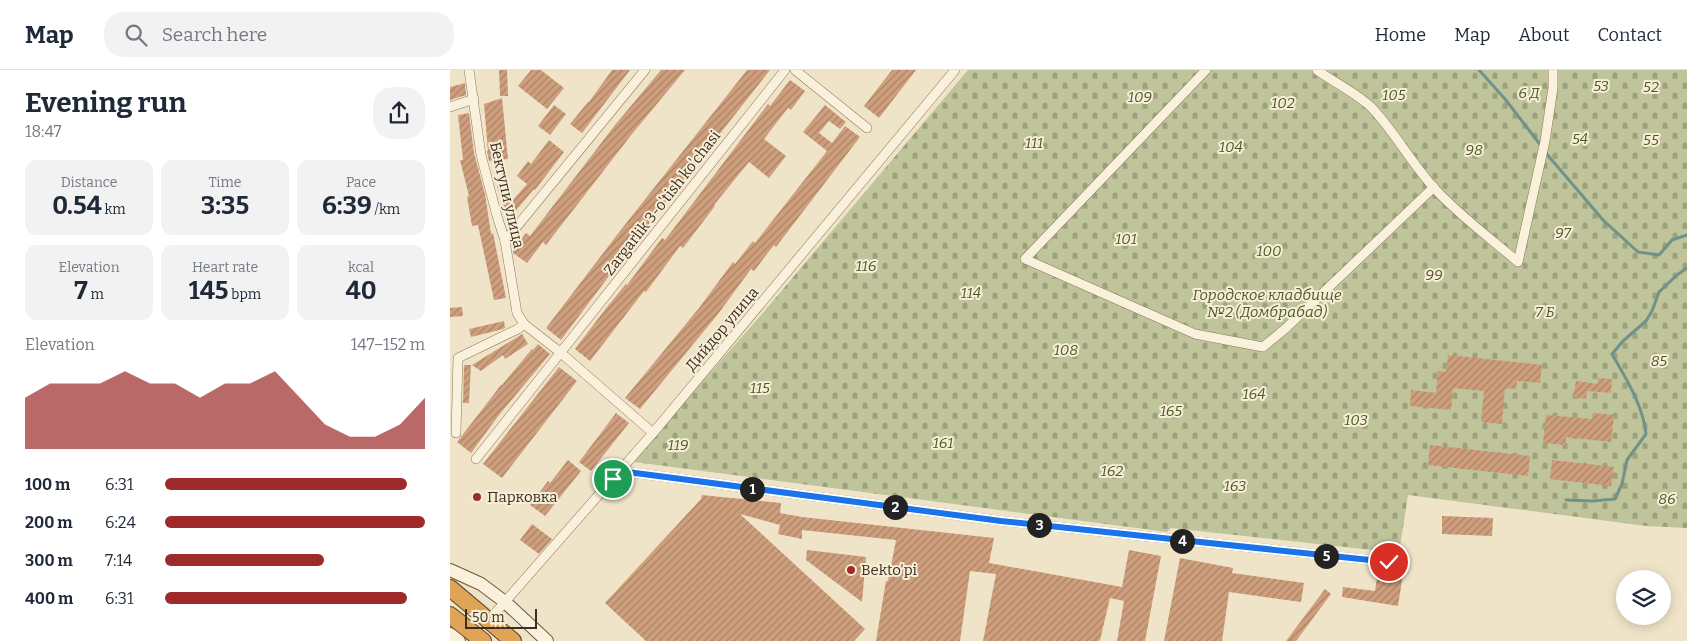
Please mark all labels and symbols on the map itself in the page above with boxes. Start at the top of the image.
park label: 53 [1593,77,1609,95]
park label: 52 [1643,78,1659,96]
park label: 6 Д [1518,84,1541,102]
park label: 105 [1382,86,1406,104]
park label: 109 [1128,88,1152,106]
park label: 102 [1271,94,1295,112]
street label: Zargarlik 3-o'tish ko'chasi [600,127,724,279]
park label: 54 [1572,130,1589,148]
park label: 55 [1643,131,1659,149]
park label: 111 [1025,134,1043,152]
park label: 104 [1219,138,1244,156]
street label: Бектупи улица [486,140,528,250]
park label: 98 [1465,141,1483,159]
park label: 97 [1555,224,1573,242]
park label: 101 [1115,230,1137,248]
park label: 100 [1257,242,1281,260]
park label: 116 [856,257,877,275]
park label: 99 [1425,266,1443,284]
street label: Дийдор улица [682,283,762,375]
park label: 114 [961,284,982,302]
park label: Городское кладбище №2 (Домбрабад) [1192,286,1342,321]
park label: 7 Б [1535,303,1555,321]
park label: 108 [1054,341,1078,359]
park label: 85 [1651,352,1667,370]
park label: 115 [750,379,770,397]
park label: 164 [1242,385,1266,403]
park label: 165 [1160,402,1182,420]
park label: 103 [1344,411,1368,429]
park label: 161 [933,434,953,452]
park label: 119 [668,436,689,454]
pin [592,458,634,500]
park label: 162 [1101,462,1123,480]
pin: 1 [740,476,764,502]
park label: 163 [1224,477,1246,495]
place label: Парковка [487,488,557,506]
park label: 86 [1658,490,1676,508]
marker: Парковка [471,491,483,503]
pin: 2 [882,494,908,520]
pin: 3 [1026,512,1052,538]
pin: 4 [1170,528,1194,554]
pin [1368,541,1410,583]
pin: 5 [1314,544,1338,568]
place label: Bekto'pi [861,561,918,579]
marker: Bekto'pi [845,564,857,576]
scale bar [465,606,538,629]

